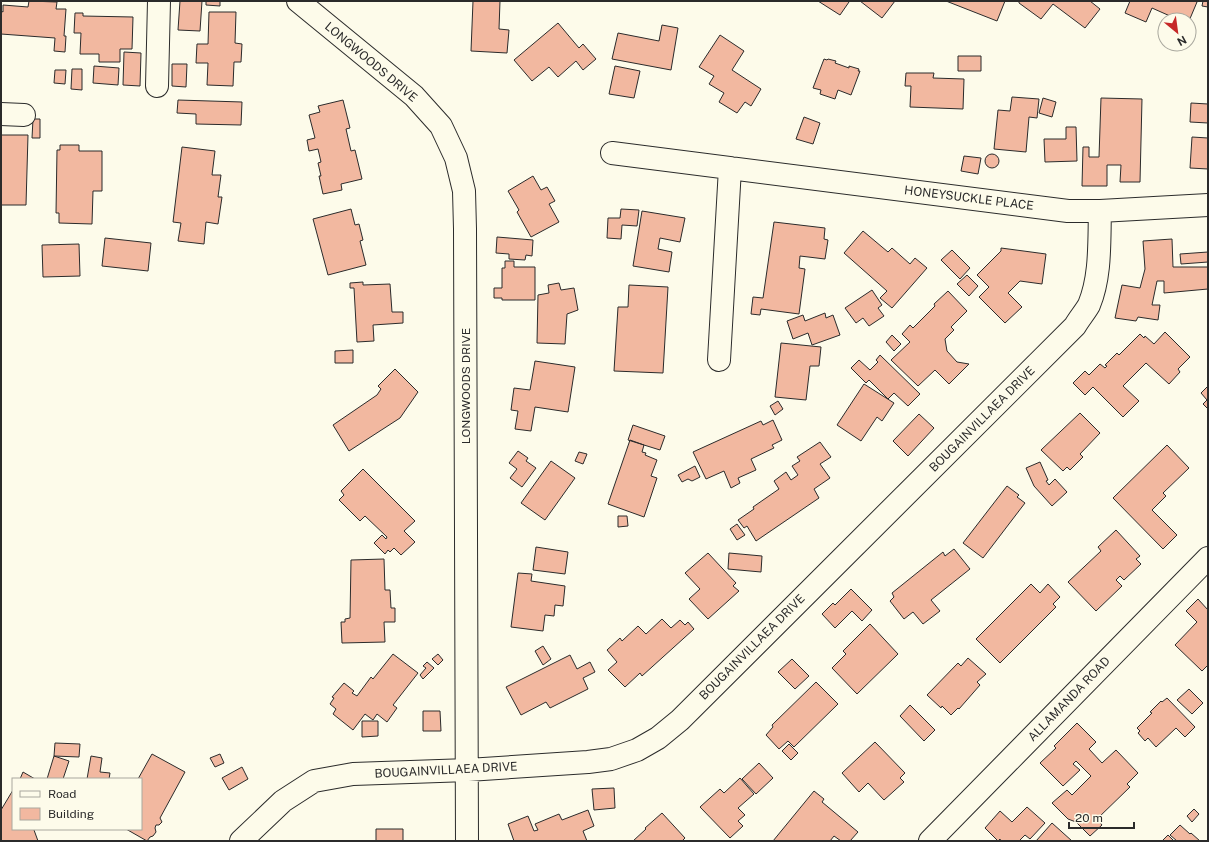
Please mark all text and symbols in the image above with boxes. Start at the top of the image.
north arrow [1157,12,1197,52]
street label: LONGWOODS DRIVE [322,19,420,105]
text: N [1175,33,1189,48]
street label: HONEYSUCKLE PLACE [903,183,1035,213]
street label: LONGWOODS DRIVE [459,328,473,444]
street label: BOUGAINVILLAEA DRIVE [926,363,1038,475]
street label: BOUGAINVILLAEA DRIVE [696,591,808,703]
street label: ALLAMANDA ROAD [1025,654,1113,744]
street label: BOUGAINVILLAEA DRIVE [374,759,518,781]
legend [12,778,142,830]
text: Road [48,787,76,801]
scale bar [1069,804,1134,830]
text: Building [48,807,94,821]
text: 20 m [1075,811,1103,825]

